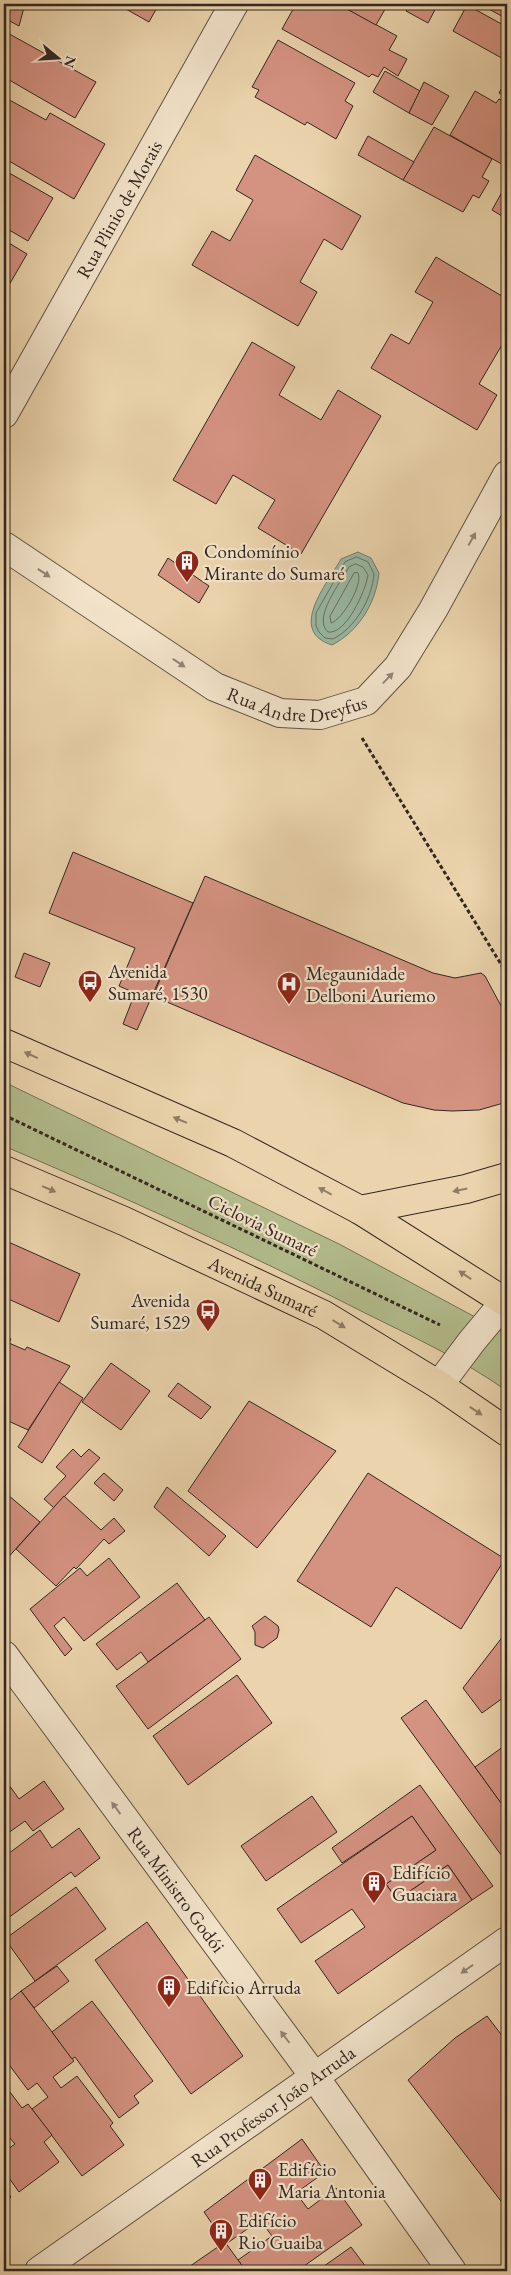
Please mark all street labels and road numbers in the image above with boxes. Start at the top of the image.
street label: Rua Plinio de Morais [71,136,168,283]
street label: Rua Andre Dreyfus [223,681,370,728]
street label: Ciclovia Sumaré [204,1188,322,1263]
street label: Avenida Sumaré [203,1250,321,1323]
street label: Rua Ministro Godói [122,1822,231,1958]
street label: Rua Professor João Arruda [186,2040,360,2173]

